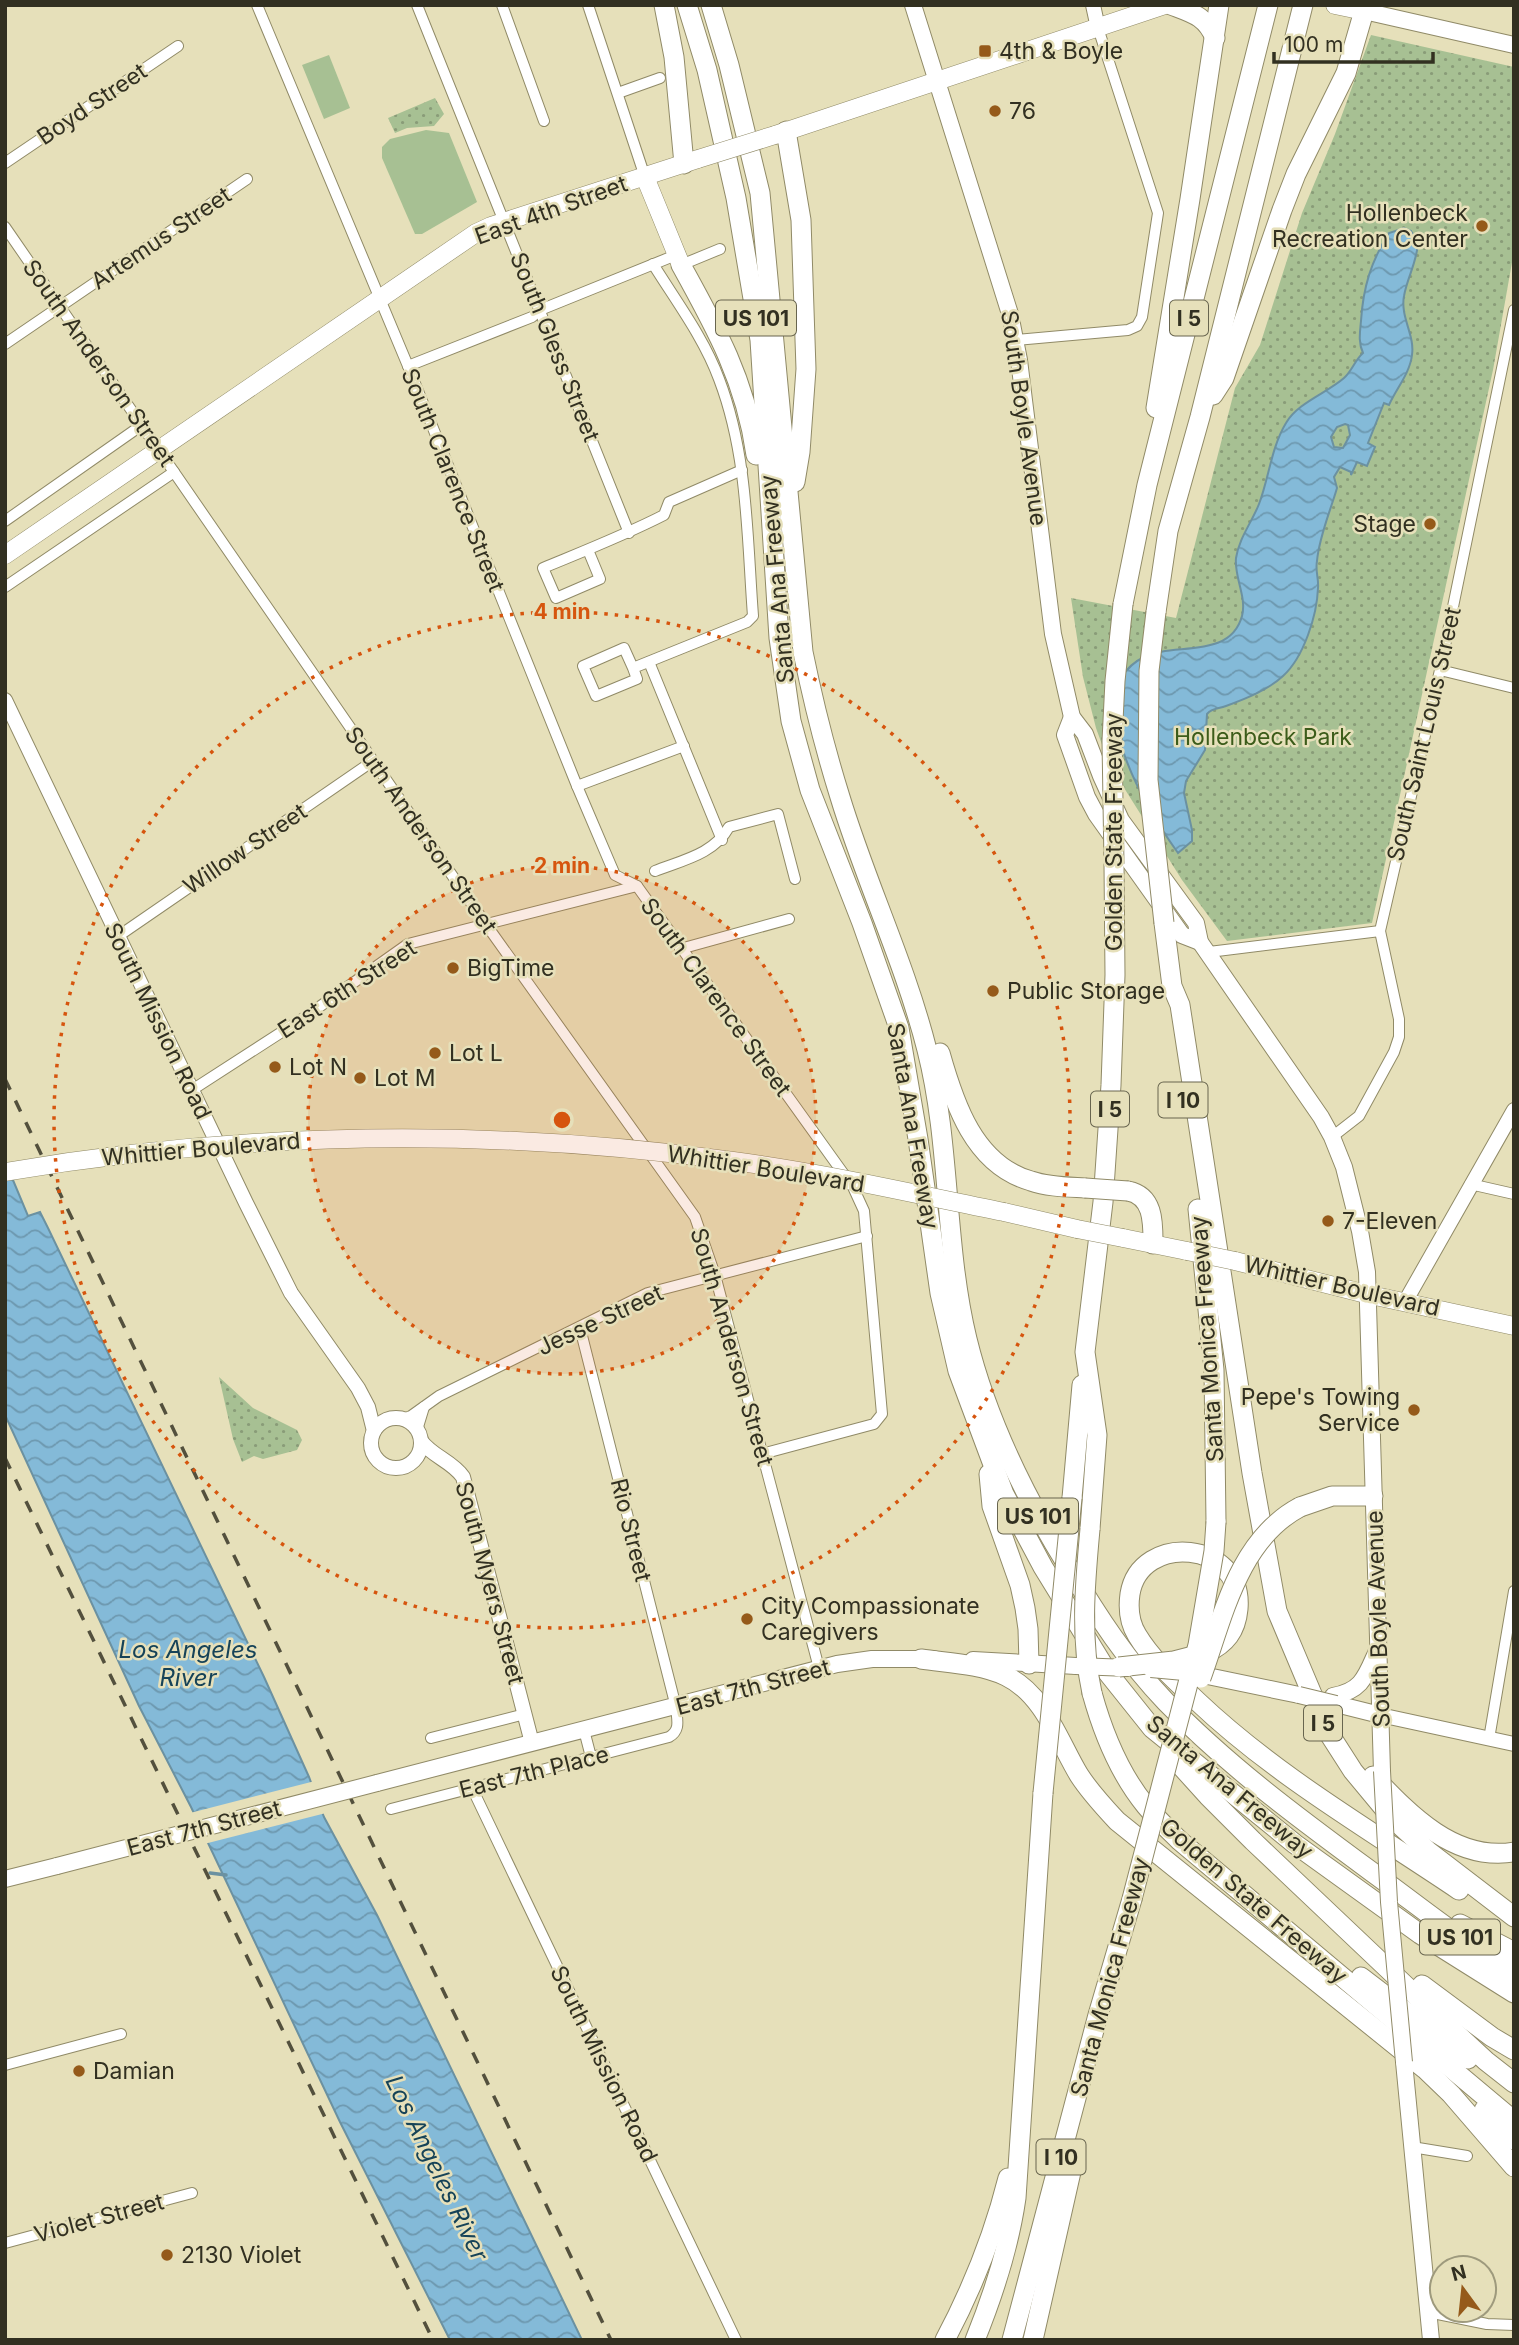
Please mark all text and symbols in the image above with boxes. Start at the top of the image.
scale bar [1274,21,1433,65]
text: 100 m [1284,32,1343,57]
place label: 4th & Boyle [999,37,1123,65]
marker: 4th & Boyle [977,43,993,59]
street label: Boyd Street [32,57,153,151]
place label: 76 [1009,97,1036,125]
marker: 76 [987,103,1003,119]
street label: East 4th Street [471,169,632,251]
street label: Artemus Street [86,181,237,295]
place label: Hollenbeck Recreation Center [1272,199,1468,253]
marker: Hollenbeck Recreation Center [1474,218,1490,234]
street label: South Gless Street [504,248,606,446]
street label: South Anderson Street [17,254,181,472]
road number: US 101 [716,300,796,336]
road number: I 5 [1170,300,1208,336]
street label: South Boyle Avenue [995,308,1053,528]
street label: South Clarence Street [395,364,511,596]
street label: Santa Ana Freeway [754,474,800,684]
place label: Stage [1353,510,1416,538]
marker: Stage [1422,516,1438,532]
text: 4 min [533,599,591,624]
street label: South Saint Louis Street [1381,604,1467,864]
street label: Golden State Freeway [1100,713,1128,951]
street label: South Anderson Street [339,721,503,939]
park label: Hollenbeck Park [1174,723,1352,751]
street label: Willow Street [178,797,312,901]
text: 2 min [534,853,590,878]
street label: South Clarence Street [635,892,798,1102]
street label: South Mission Road [98,918,218,1124]
street label: East 6th Street [272,934,422,1044]
place label: BigTime [467,954,555,982]
marker: BigTime [445,960,461,976]
place label: Public Storage [1007,977,1165,1005]
marker: Public Storage [985,983,1001,999]
street label: Santa Ana Freeway [881,1021,945,1231]
place label: Lot L [449,1039,503,1067]
marker: Lot L [427,1045,443,1061]
place label: Lot N [289,1053,347,1081]
marker: Lot N [267,1059,283,1075]
place label: Lot M [374,1064,436,1092]
marker: Lot M [352,1070,368,1086]
road number: I 10 [1158,1082,1208,1118]
road number: I 5 [1091,1092,1129,1126]
centre of rings [550,1108,574,1132]
street label: Whittier Boulevard [100,1126,302,1172]
street label: Whittier Boulevard [665,1140,867,1198]
place label: 7-Eleven [1342,1207,1437,1235]
marker: 7-Eleven [1320,1213,1336,1229]
street label: Santa Monica Freeway [1184,1215,1230,1463]
street label: South Anderson Street [685,1225,780,1470]
street label: Whittier Boulevard [1242,1250,1442,1322]
street label: Jesse Street [533,1278,668,1361]
place label: Pepe's Towing Service [1241,1383,1400,1437]
marker: Pepe's Towing Service [1406,1402,1422,1418]
street label: Rio Street [605,1475,657,1585]
street label: South Myers Street [449,1479,531,1688]
road number: US 101 [998,1498,1078,1534]
street label: South Boyle Avenue [1360,1510,1396,1728]
place label: City Compassionate Caregivers [761,1592,980,1646]
marker: City Compassionate Caregivers [739,1611,755,1627]
water label: Los Angeles River [119,1635,257,1692]
street label: East 7th Street [673,1653,834,1721]
road number: I 5 [1304,1706,1342,1740]
street label: Santa Ana Freeway [1141,1709,1319,1865]
street label: East 7th Place [456,1740,612,1804]
street label: East 7th Street [124,1794,285,1862]
street label: Golden State Freeway [1155,1812,1353,1990]
street label: Santa Monica Freeway [1065,1854,1155,2100]
road number: US 101 [1420,1920,1500,1954]
street label: South Mission Road [544,1961,664,2167]
place label: Damian [93,2057,175,2085]
marker: Damian [71,2063,87,2079]
water label: Los Angeles River [380,2070,495,2266]
road number: I 10 [1036,2140,1086,2174]
street label: Violet Street [31,2187,167,2249]
place label: 2130 Violet [181,2241,302,2269]
marker: 2130 Violet [159,2247,175,2263]
north arrow [1428,2254,1498,2324]
text: N [1449,2260,1469,2286]

